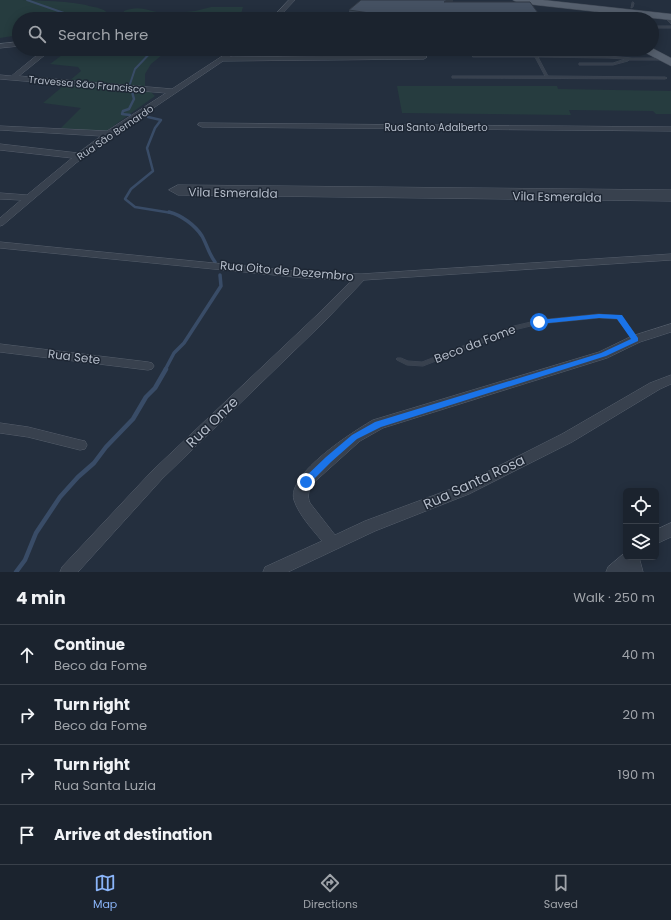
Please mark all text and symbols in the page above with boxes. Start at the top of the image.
search box [12,12,659,56]
icon: search [26,23,48,45]
text: Search here [58,24,148,45]
street label: Travessa São Francisco [28,72,146,97]
street label: Rua São Bernardo [74,101,157,164]
street label: Rua Santo Adalberto [384,120,488,135]
street label: Vila Esmeralda [188,183,278,202]
street label: Vila Esmeralda [512,187,602,206]
street label: Rua Oito de Dezembro [219,256,355,285]
route start [530,313,548,331]
street label: Beco da Fome [432,320,518,367]
street label: Rua Sete [47,345,101,368]
street label: Rua Onze [181,392,243,452]
street label: Rua Santa Rosa [420,450,528,514]
route end [297,473,315,491]
map controls [623,488,659,560]
button: locate [623,488,659,524]
button: layers [623,524,659,560]
text: 4 min [16,586,66,610]
text: Walk · 250 m [573,588,655,607]
text: Continue [54,634,125,655]
icon: ahead [16,644,38,666]
text: 40 m [622,645,655,664]
text: Beco da Fome [54,656,147,675]
text: Turn right [54,694,130,715]
icon: right [16,704,38,726]
text: 20 m [622,705,655,724]
text: Beco da Fome [54,716,147,735]
text: Turn right [54,754,130,775]
icon: right [16,764,38,786]
text: 190 m [618,765,655,784]
text: Rua Santa Luzia [54,776,156,795]
icon: arrive [16,824,38,846]
text: Arrive at destination [54,824,212,845]
tab: Map [93,872,117,913]
tab: Directions [303,872,358,913]
tab: Saved [544,872,578,913]

